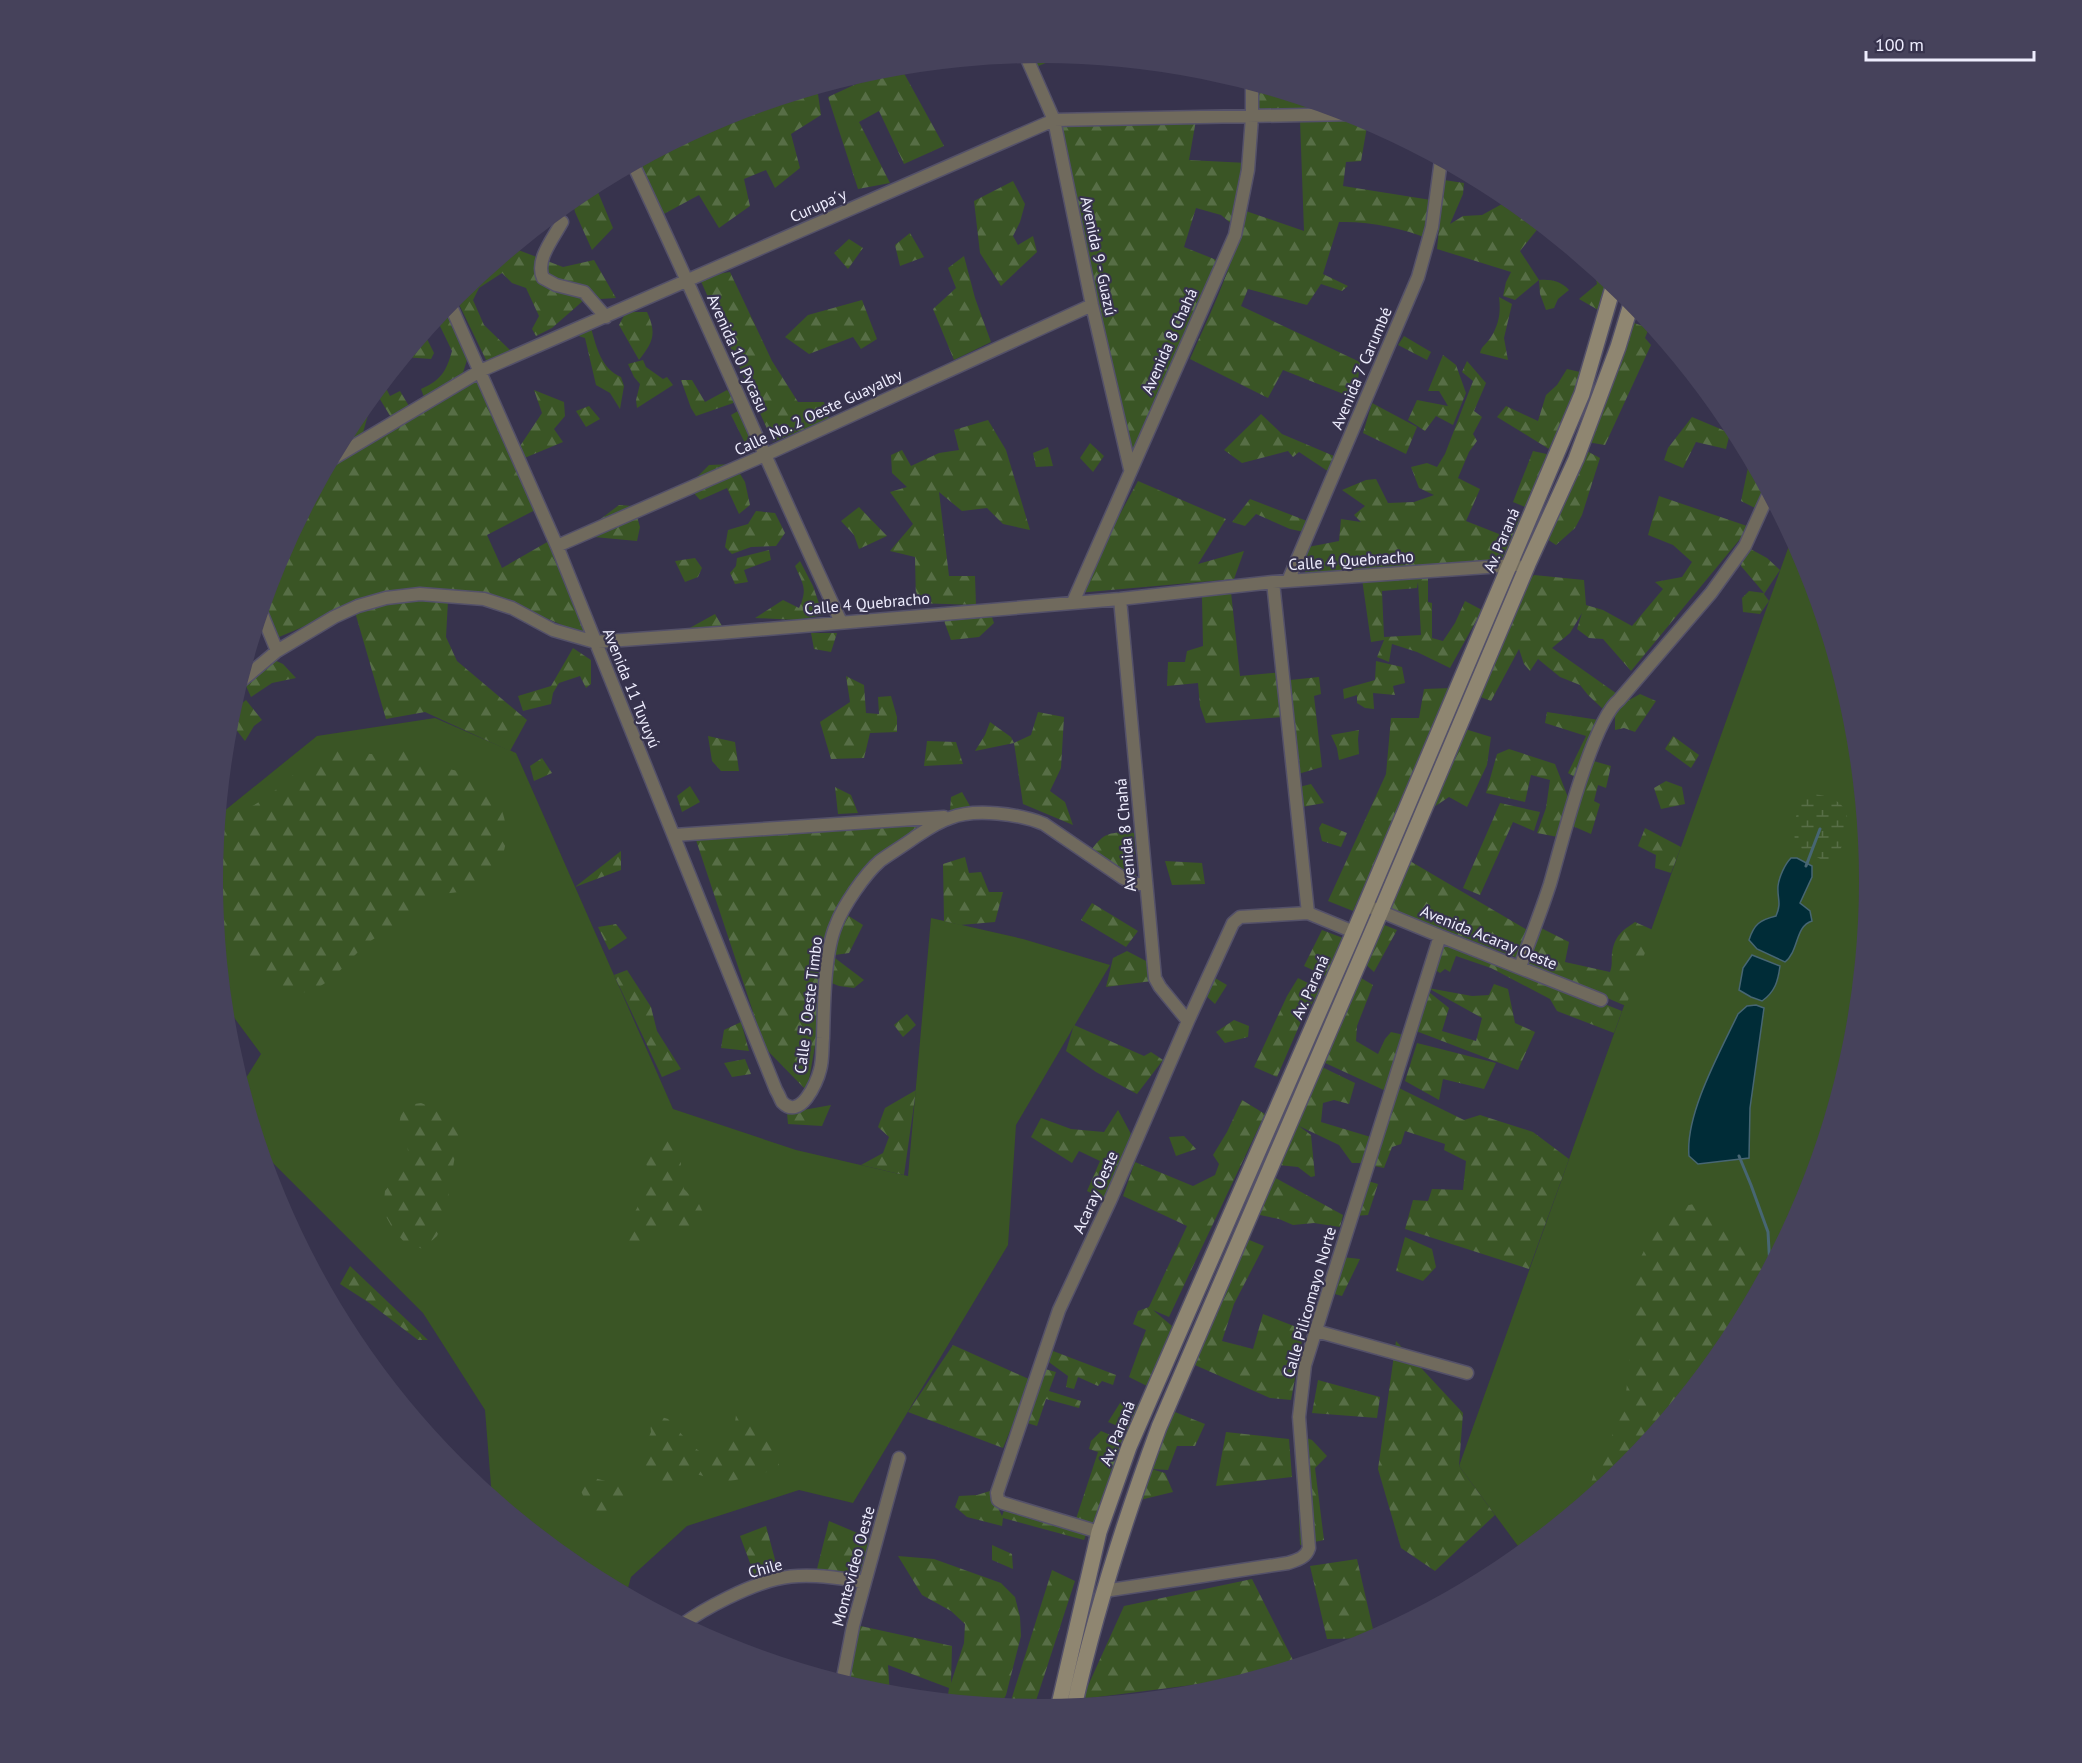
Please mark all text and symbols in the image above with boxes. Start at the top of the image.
scale bar [1866,24,2034,62]
text: 100 m [1875,33,1924,56]
street label: Curupa´y [787,183,850,226]
street label: Avenida 9 - Guazú [1077,195,1121,317]
street label: Avenida 8 Chahá [1137,285,1201,397]
street label: Avenida 10 Pycasu [703,291,773,415]
street label: Avenida 7 Carumbé [1326,304,1396,432]
street label: Calle No. 2 Oeste Guayalby [731,364,906,460]
street label: Av. Paraná [1478,505,1524,575]
street label: Calle 4 Quebracho [1288,546,1414,574]
street label: Calle 4 Quebracho [803,588,931,618]
street label: Avenida 11 Tuyuyú [599,625,665,751]
street label: Avenida 8 Chahá [1110,777,1140,893]
street label: Avenida Acaray Oeste [1418,900,1560,974]
street label: Calle 5 Oeste Timbo [790,935,826,1075]
street label: Av. Paraná [1287,952,1333,1022]
street label: Acaray Oeste [1068,1148,1122,1236]
street label: Calle Pilicomayo Norte [1278,1224,1340,1380]
street label: Av. Paraná [1095,1398,1139,1468]
street label: Montevideo Oeste [827,1504,879,1628]
street label: Chile [746,1554,784,1582]

